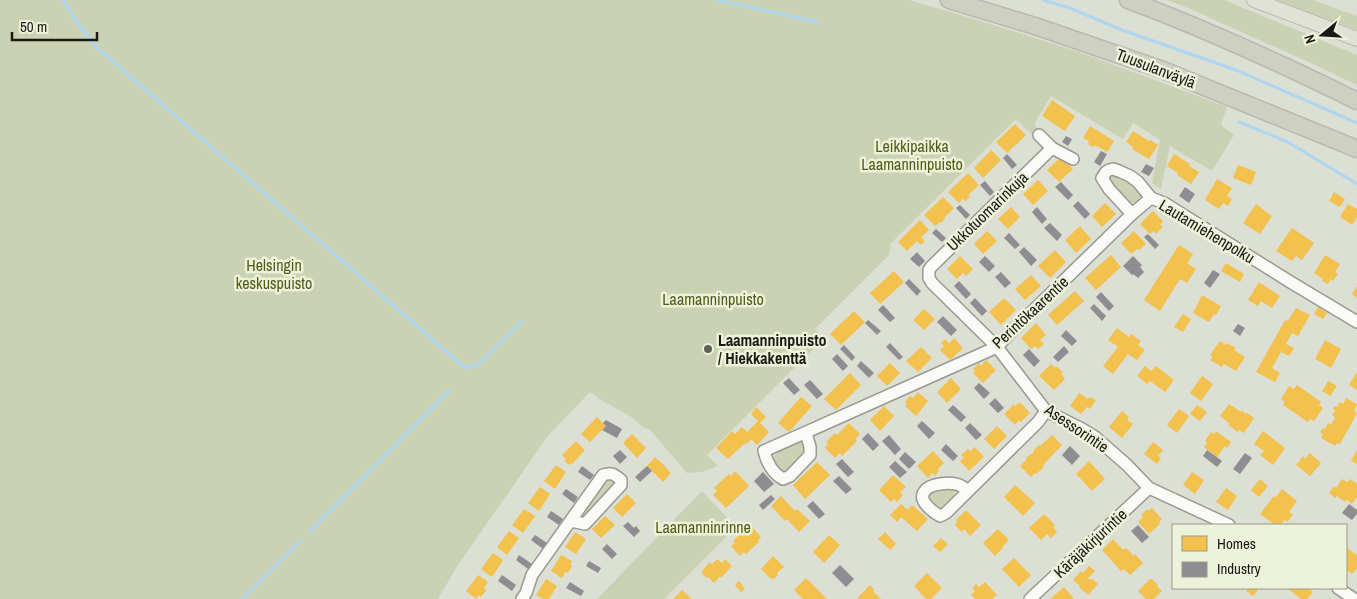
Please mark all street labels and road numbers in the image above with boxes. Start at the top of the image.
street label: Tuusulanväylä [1113,43,1200,93]
street label: Ukkotuomarinkuja [941,166,1033,256]
street label: Lautamiehenpolku [1155,194,1259,268]
street label: Perintökaarentie [987,271,1073,353]
street label: Asessorintie [1040,398,1113,458]
street label: Käräjäkirjurintie [1049,503,1131,583]

